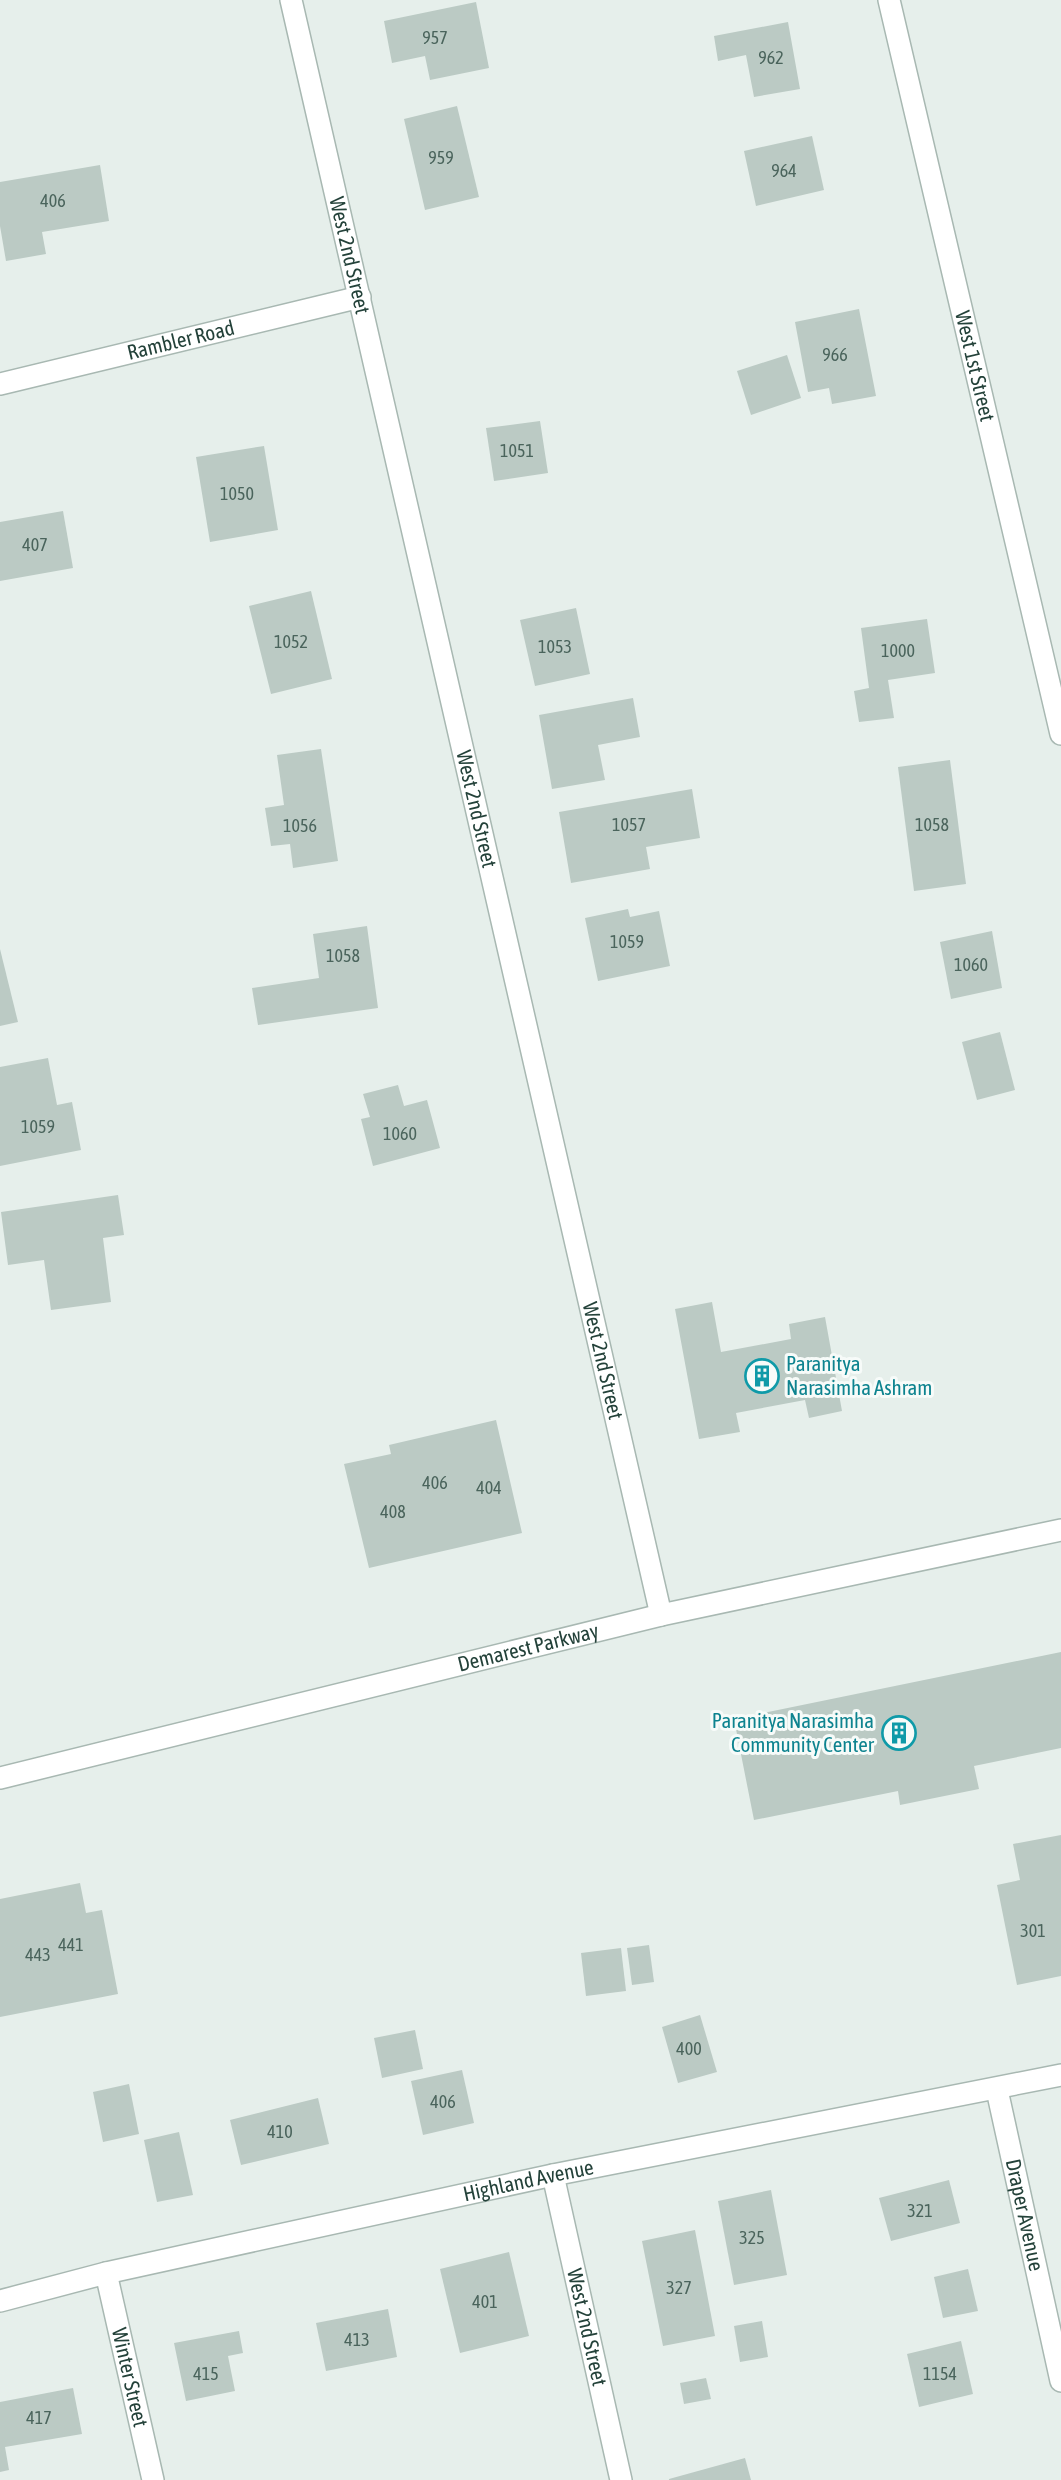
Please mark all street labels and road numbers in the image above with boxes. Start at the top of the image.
street label: West 2nd Street [325,194,376,316]
street label: West 1st Street [951,308,1000,424]
street label: Rambler Road [125,315,237,364]
street label: West 2nd Street [452,748,502,870]
street label: West 2nd Street [579,1300,629,1421]
street label: Demarest Parkway [455,1618,601,1676]
street label: Highland Avenue [461,2154,596,2205]
street label: Draper Avenue [1001,2156,1049,2273]
street label: West 2nd Street [563,2266,613,2388]
street label: Winter Street [108,2325,154,2429]

